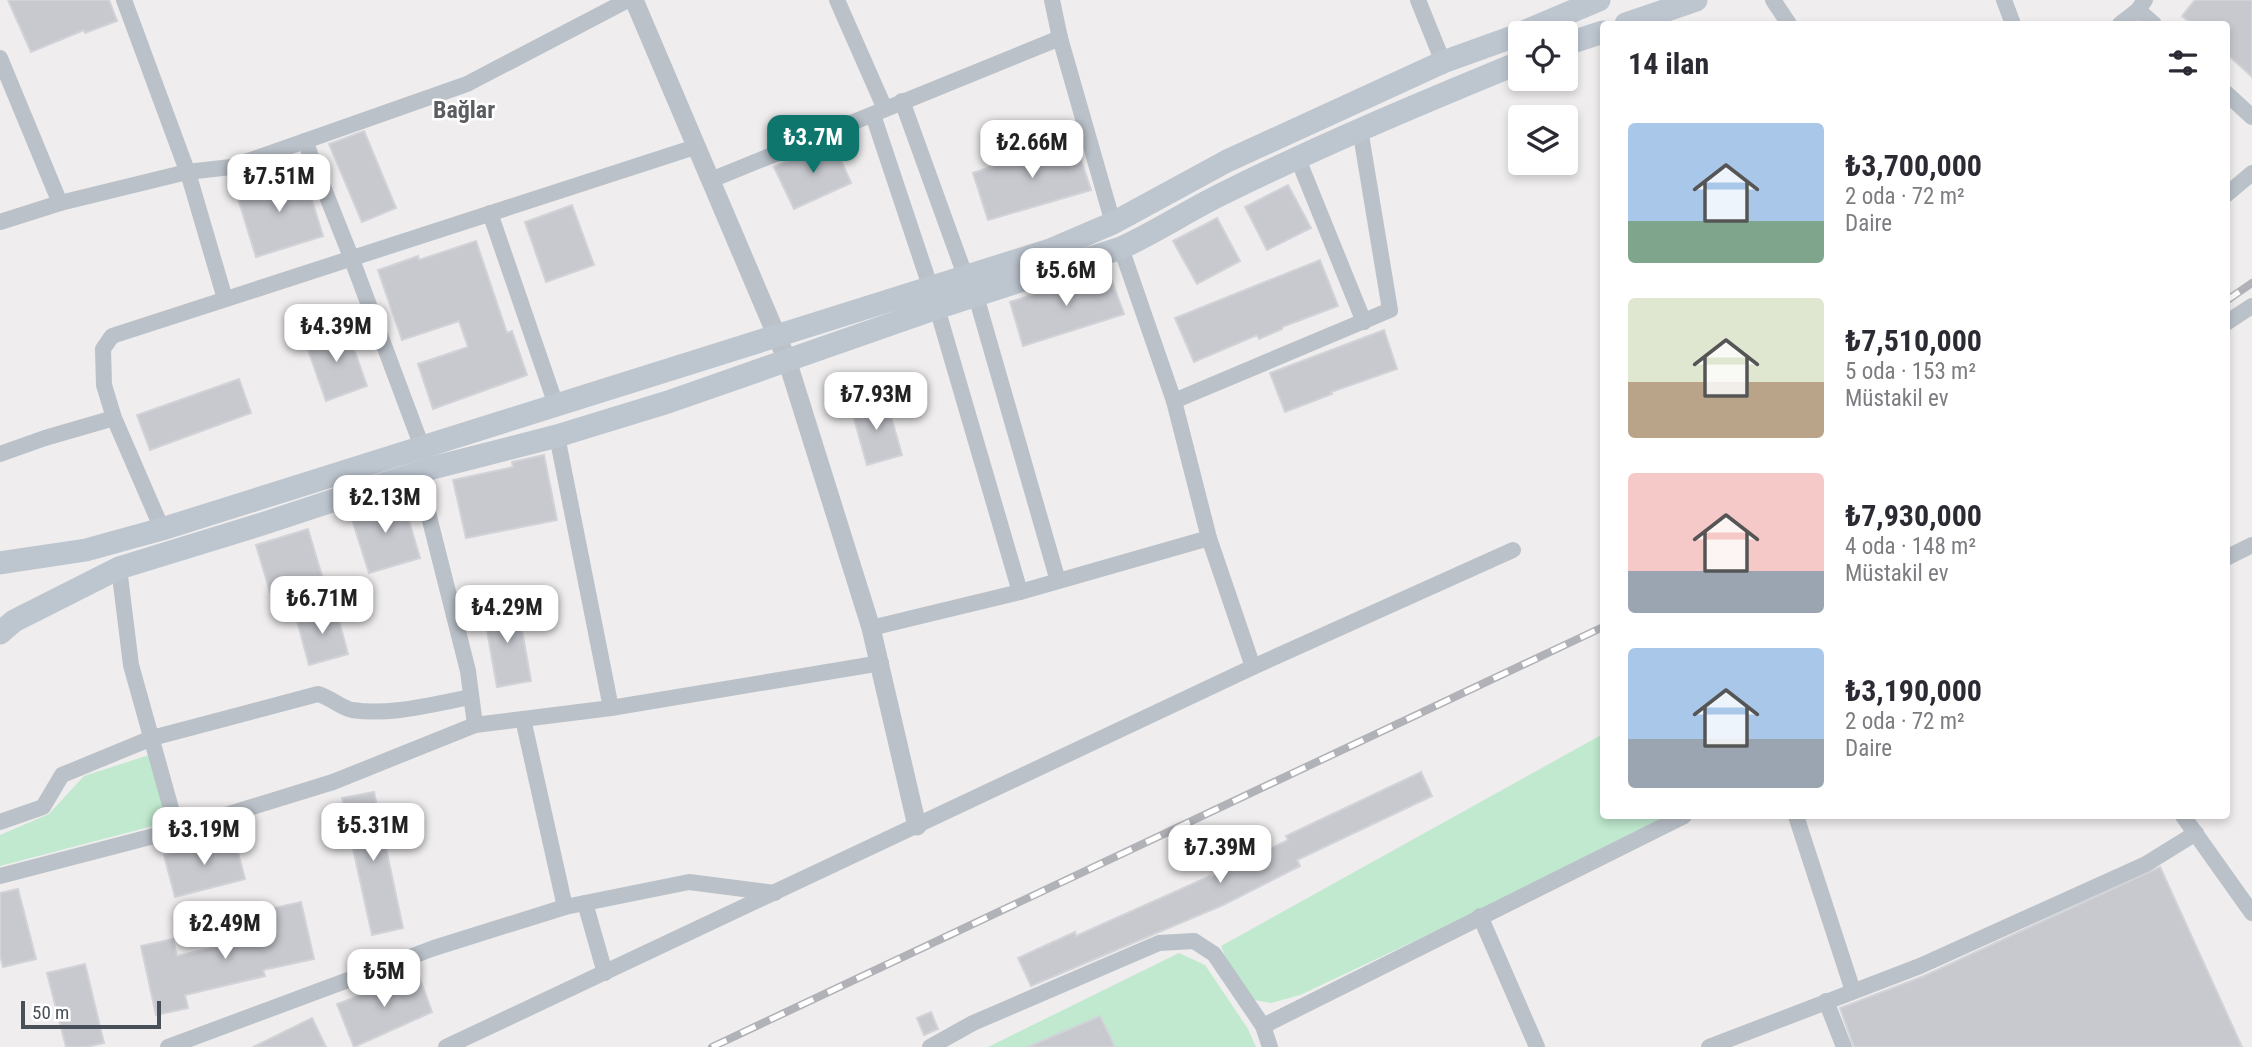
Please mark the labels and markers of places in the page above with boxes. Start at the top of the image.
pin: ₺3.7M [764,116,862,175]
pin: ₺2.66M [975,120,1089,180]
pin: ₺7.51M [222,154,336,214]
pin: ₺5.6M [1017,248,1115,308]
pin: ₺4.39M [279,304,393,364]
pin: ₺7.93M [819,372,933,432]
pin: ₺2.13M [328,476,442,535]
pin: ₺6.71M [265,576,379,636]
pin: ₺4.29M [450,586,564,645]
pin: ₺5.31M [316,804,430,863]
pin: ₺3.19M [147,808,261,867]
pin: ₺7.39M [1163,826,1277,885]
pin: ₺2.49M [168,902,282,961]
pin: ₺5M [350,950,418,1009]

